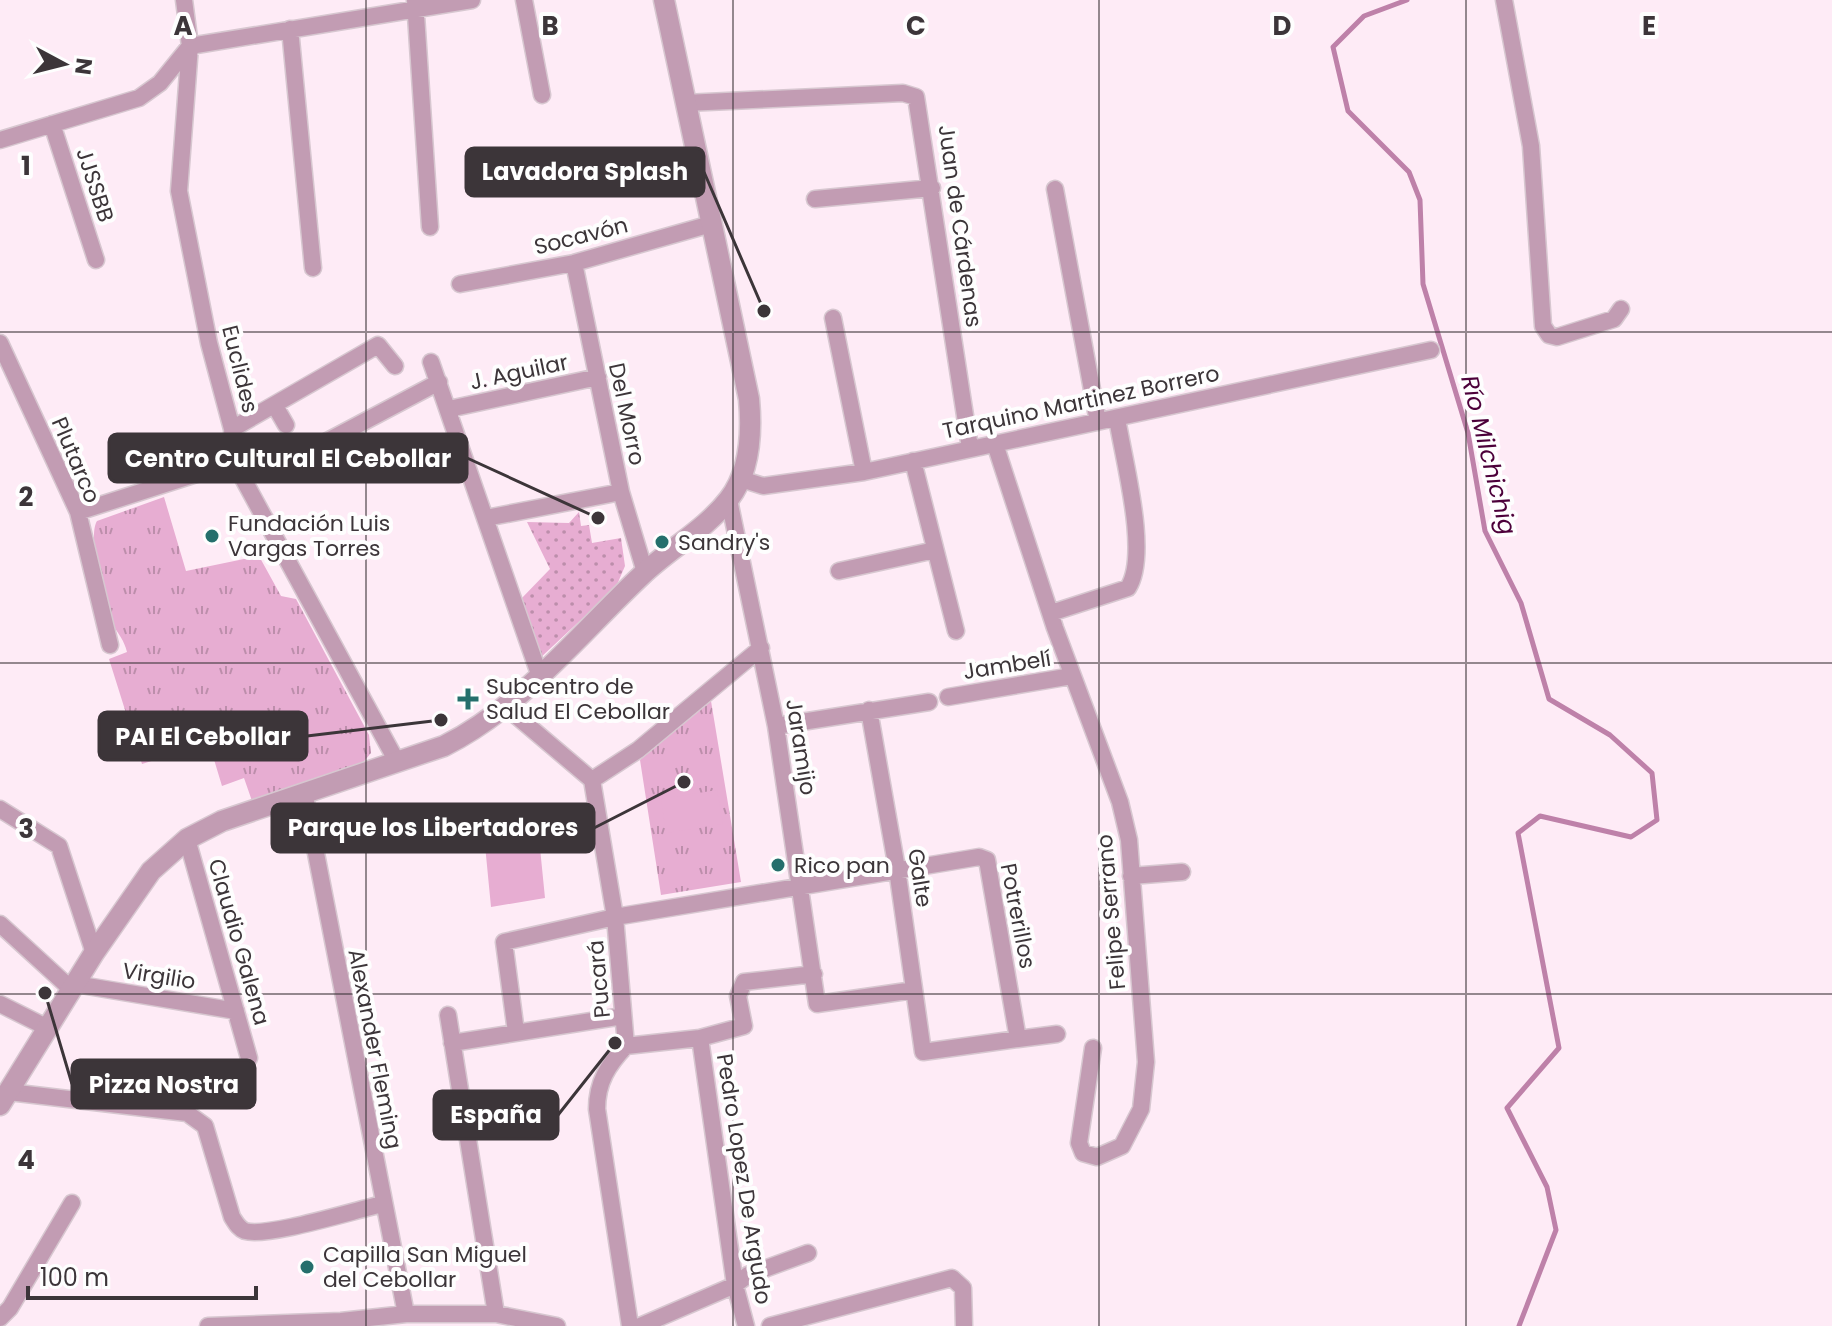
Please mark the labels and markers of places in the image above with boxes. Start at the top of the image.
callout: Lavadora Splash [466,148,704,196]
callout: Centro Cultural El Cebollar [109,434,467,482]
place label: Fundación Luis Vargas Torres [228,508,390,564]
marker: Fundación Luis Vargas Torres [203,527,221,545]
place label: Sandry's [678,527,770,558]
marker: Sandry's [653,533,671,551]
place label: Subcentro de Salud El Cebollar [486,671,670,727]
marker: Subcentro de Salud El Cebollar [457,688,479,710]
callout: PAI El Cebollar [99,712,307,760]
callout: Parque los Libertadores [272,804,594,852]
place label: Rico pan [794,850,890,881]
marker: Rico pan [769,856,787,874]
callout: Pizza Nostra [72,1060,255,1108]
callout: España [434,1091,558,1139]
place label: Capilla San Miguel del Cebollar [323,1239,527,1295]
marker: Capilla San Miguel del Cebollar [298,1258,316,1276]

